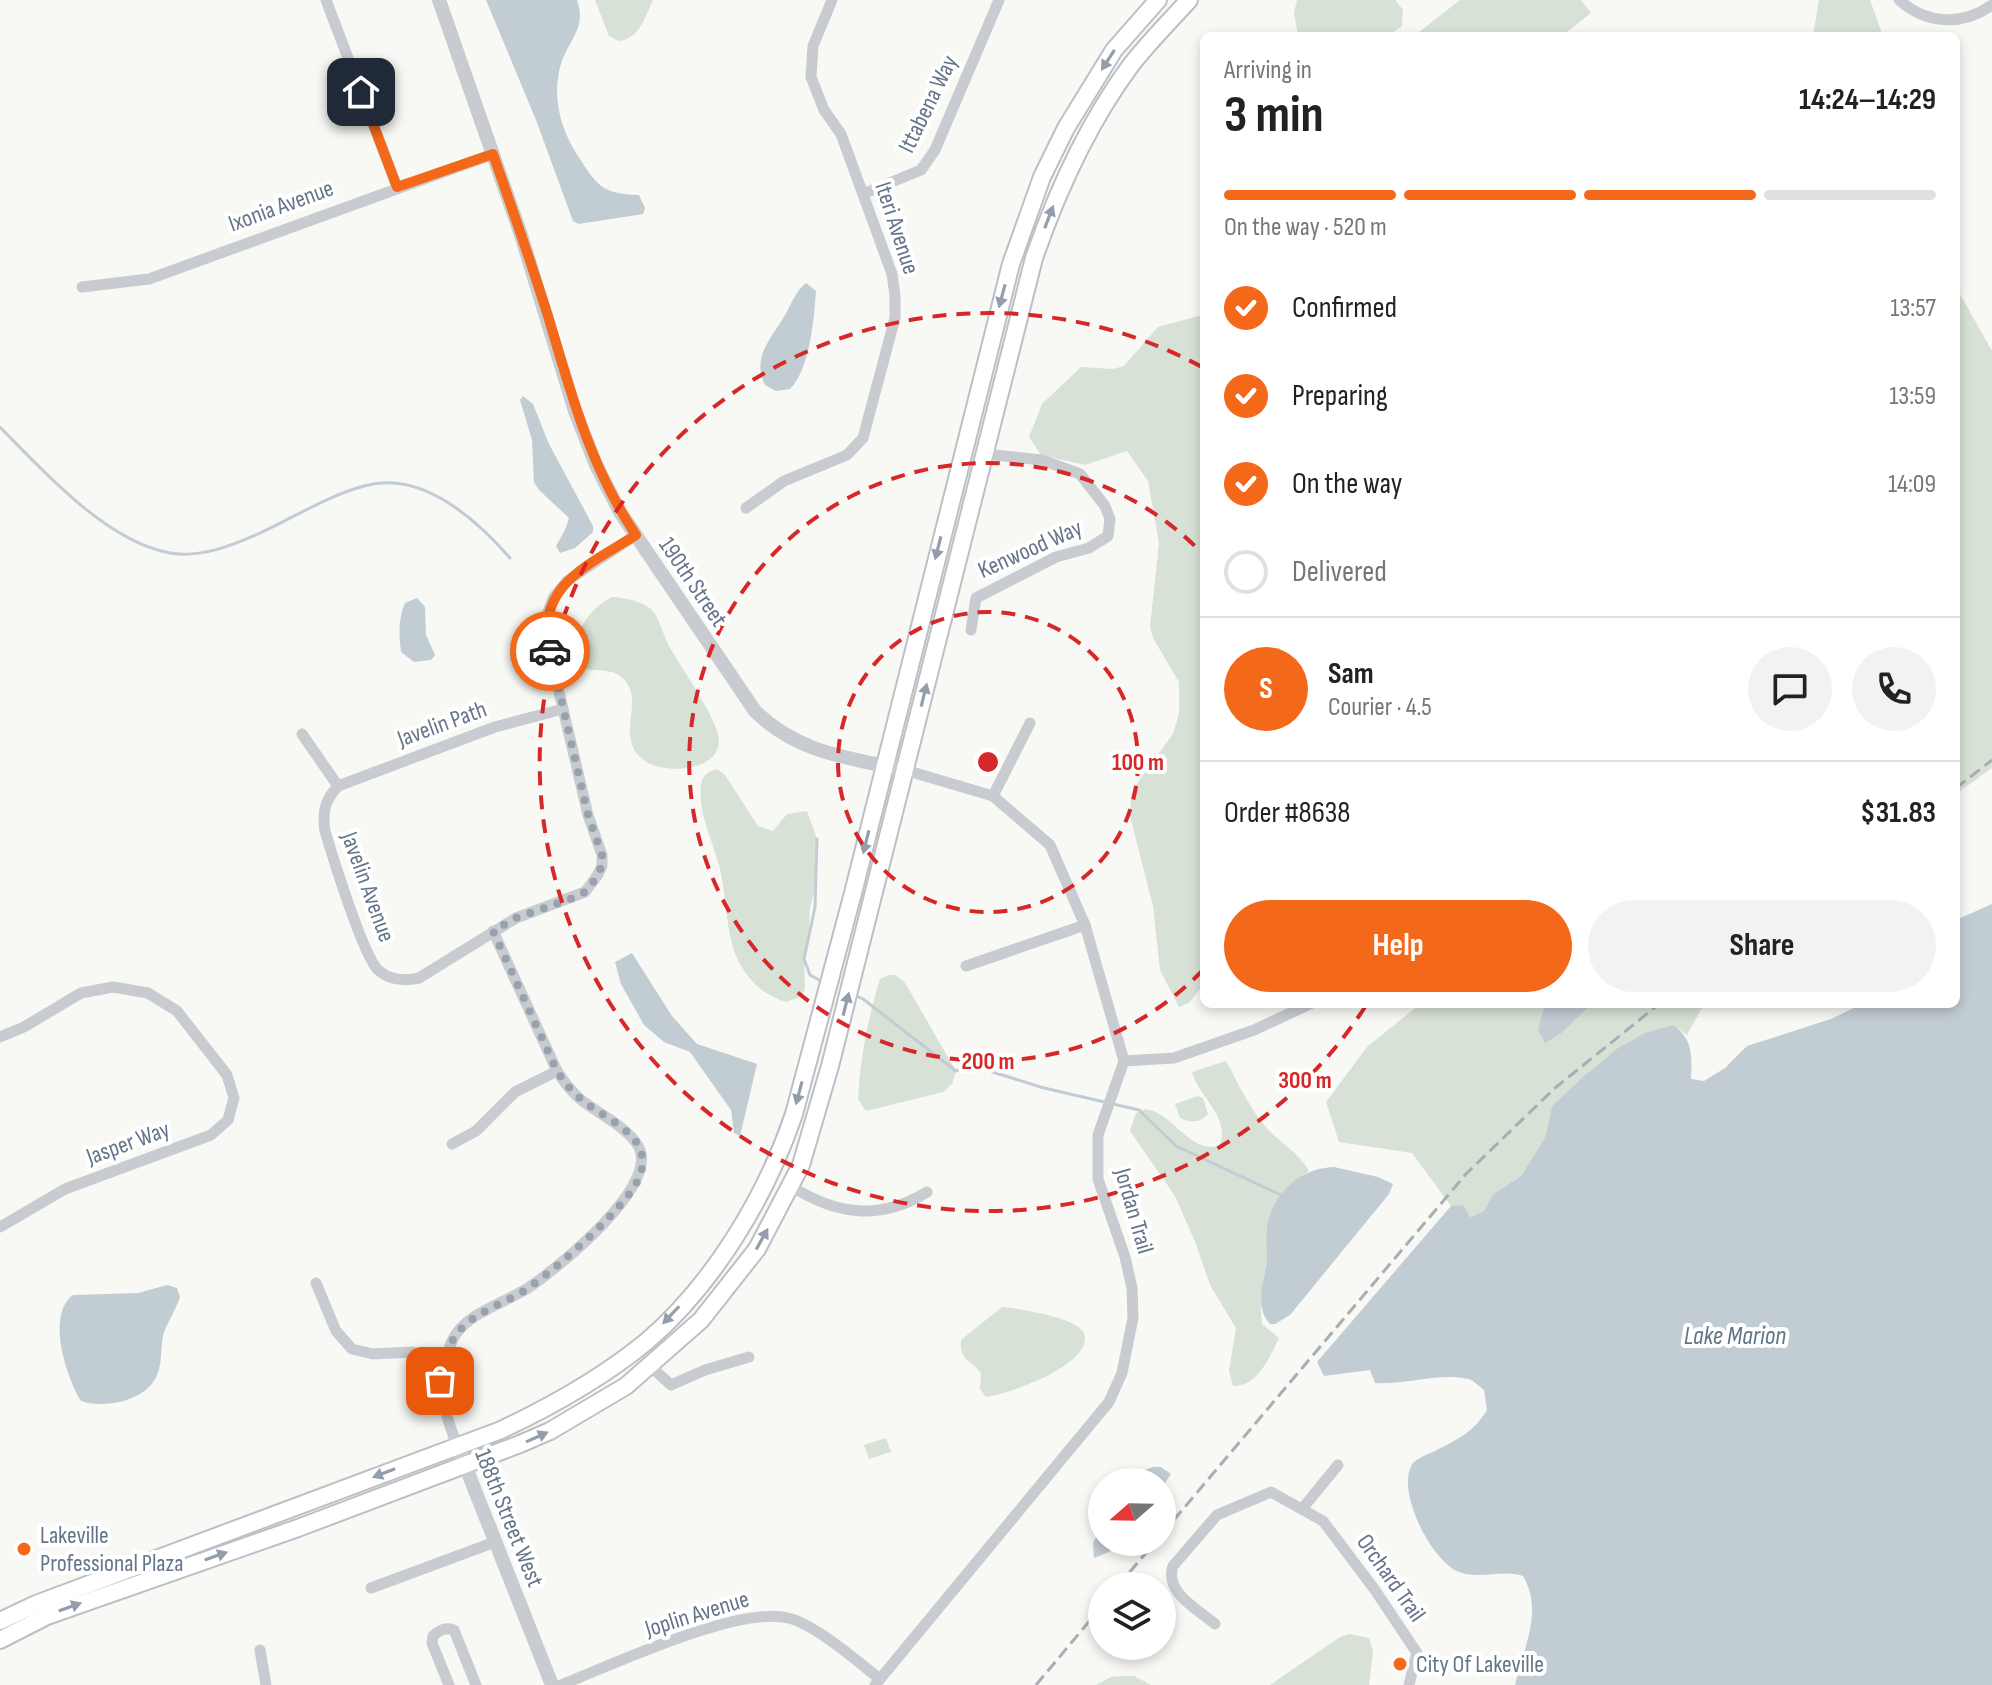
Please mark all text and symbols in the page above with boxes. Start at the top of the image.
one-way arrow [1101,49,1115,71]
street label: Ittabena Way [892,51,964,157]
text: Arriving in [1224,55,1312,86]
pin [327,58,395,126]
icon: home [339,70,383,114]
text: 14:24–14:29 [1799,82,1936,118]
text: 3 min [1224,84,1324,147]
street label: Ixonia Avenue [224,174,338,238]
street label: Iteri Avenue [868,178,926,278]
one-way arrow [1043,205,1056,229]
text: On the way · 520 m [1224,212,1387,243]
one-way arrow [995,284,1008,308]
icon: check [1224,286,1268,330]
text: Confirmed [1292,290,1397,326]
text: 13:57 [1890,293,1936,324]
icon: check [1224,374,1268,418]
text: Preparing [1292,378,1388,414]
text: 13:59 [1889,381,1936,412]
icon: check [1224,462,1268,506]
text: On the way [1292,466,1402,502]
text: 14:09 [1888,469,1936,500]
street label: Kenwood Way [973,513,1087,585]
street label: 190th Street [653,532,733,632]
one-way arrow [932,535,944,560]
text: Delivered [1292,554,1387,590]
courier [510,611,590,691]
icon: car [528,629,572,673]
button: chat [1748,647,1832,731]
button: phone [1852,647,1936,731]
text: Sam [1328,656,1374,692]
text: S [1259,671,1273,707]
one-way arrow [918,682,930,707]
text: Courier · 4.5 [1328,692,1432,723]
street label: Javelin Path [392,694,491,754]
centre of rings [974,748,1002,776]
text: 100 m [1112,748,1164,777]
text: Order #8638 [1224,795,1351,831]
text: $31.83 [1860,795,1936,831]
street label: Javelin Avenue [334,827,401,946]
one-way arrow [859,829,872,854]
button: Help [1224,900,1572,992]
button: Share [1588,900,1936,992]
one-way arrow [840,991,852,1016]
text: 200 m [961,1047,1015,1076]
text: 300 m [1278,1066,1332,1095]
one-way arrow [793,1081,805,1106]
street label: Jasper Way [82,1115,174,1172]
street label: Jordan Trail [1108,1164,1160,1257]
one-way arrow [755,1228,769,1250]
one-way arrow [663,1306,681,1325]
water label: Lake Marion [1684,1321,1786,1352]
pin [406,1347,474,1415]
icon: bag [418,1359,462,1403]
one-way arrow [525,1430,549,1443]
street label: 188th Street West [468,1445,550,1591]
one-way arrow [372,1467,396,1480]
north arrow [1088,1468,1176,1556]
map controls [1088,1468,1176,1660]
place label: Lakeville Professional Plaza [40,1521,183,1578]
street label: Orchard Trail [1350,1529,1432,1627]
marker: Lakeville Professional Plaza [15,1540,33,1558]
one-way arrow [204,1550,228,1562]
button: layers [1088,1572,1176,1660]
street label: Joplin Avenue [641,1584,752,1644]
one-way arrow [58,1601,82,1613]
place label: City Of Lakeville [1416,1650,1544,1679]
marker: City Of Lakeville [1391,1655,1409,1673]

